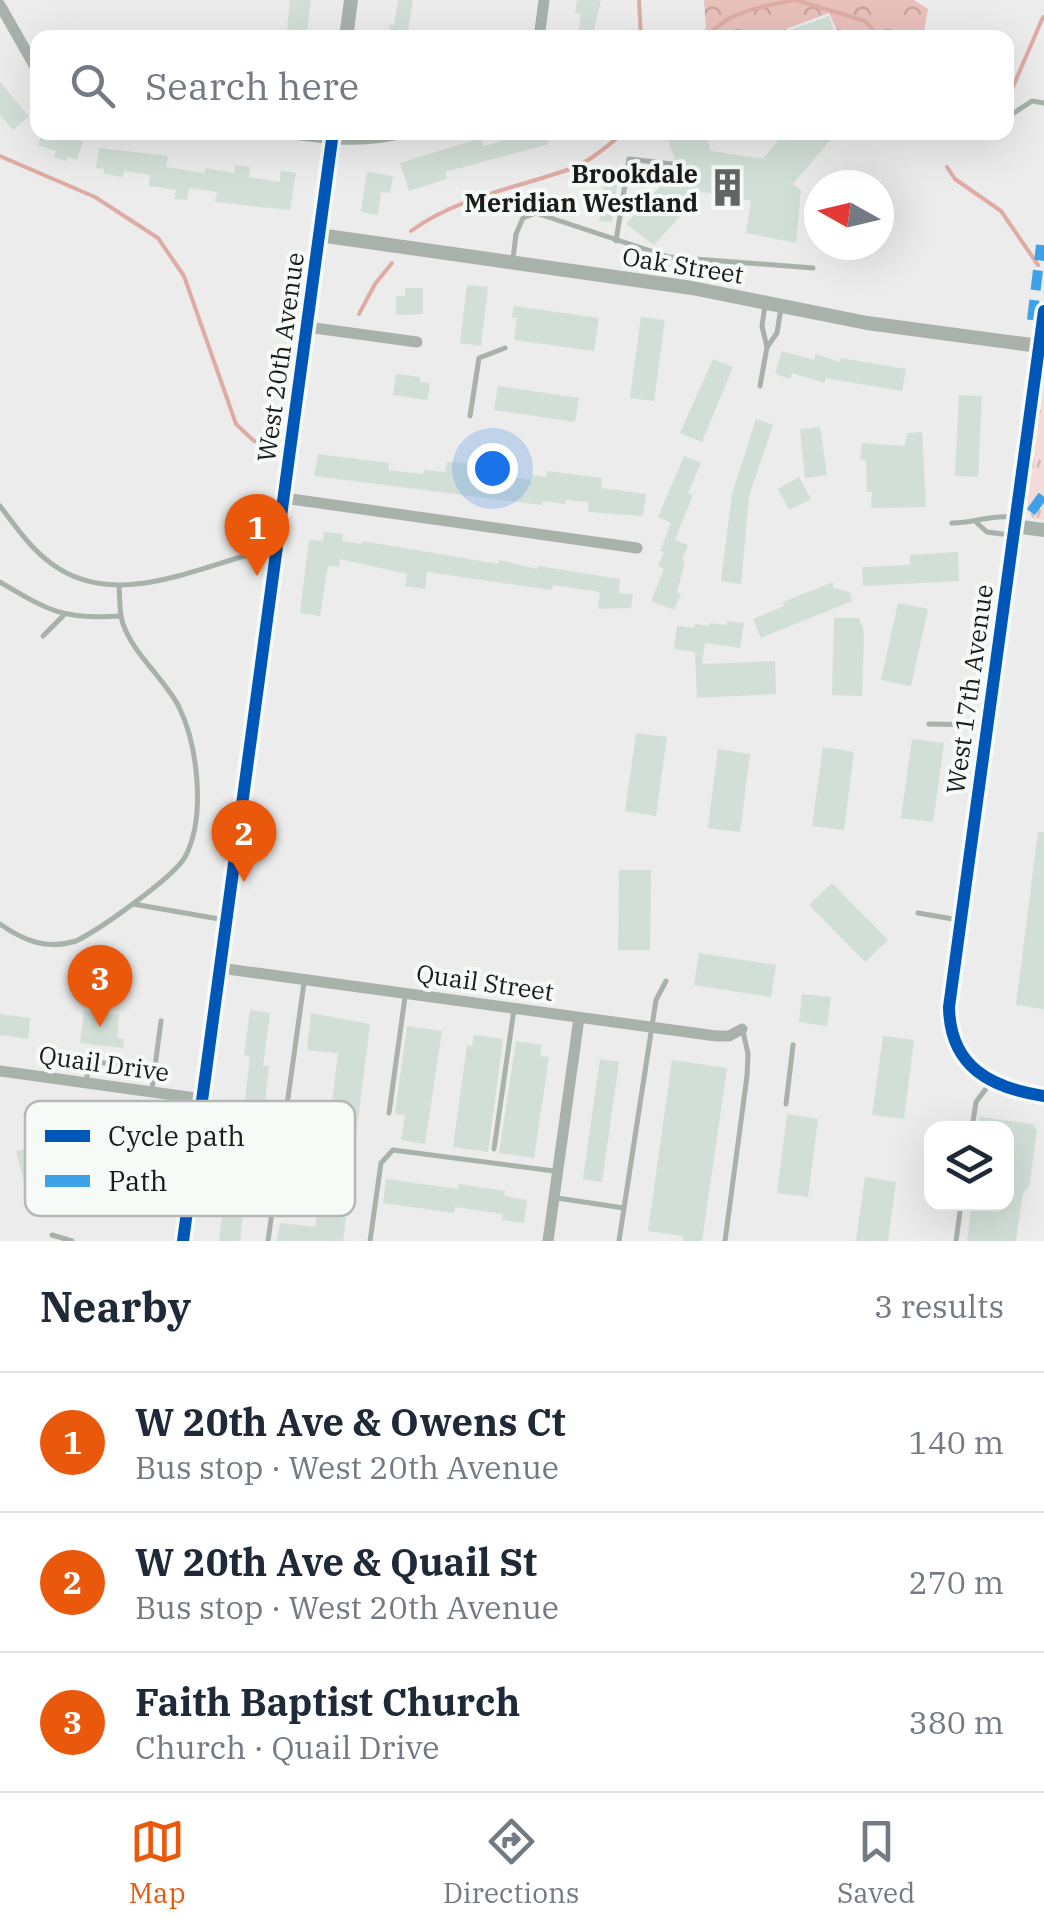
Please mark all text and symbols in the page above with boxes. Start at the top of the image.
search box [30,30,1014,140]
icon: search [65,58,120,113]
text: Search here [145,61,359,110]
place label: Brookdale Meridian Westland [465,157,698,219]
building icon: Brookdale Meridian Westland [707,166,749,208]
north arrow [804,170,894,260]
street label: Oak Street [620,239,746,291]
street label: West 20th Avenue [249,250,311,464]
your location [467,443,518,494]
pin: 1 [224,494,290,576]
street label: West 17th Avenue [938,582,1000,796]
pin: 2 [212,800,276,882]
pin: 3 [68,944,132,1027]
street label: Quail Street [414,956,556,1008]
street label: Quail Drive [37,1038,171,1088]
legend [25,1101,355,1216]
text: Cycle path [108,1117,245,1154]
map controls [924,1121,1014,1211]
button: layers [924,1121,1014,1211]
text: Path [108,1162,167,1199]
text: Nearby [40,1279,191,1334]
text: 3 results [874,1285,1004,1327]
text: W 20th Ave & Owens Ct [135,1397,566,1446]
text: 1 [63,1421,82,1463]
text: 140 m [908,1421,1004,1463]
text: Bus stop · West 20th Avenue [135,1446,559,1488]
text: W 20th Ave & Quail St [135,1537,537,1586]
text: 2 [63,1561,82,1603]
text: 270 m [908,1561,1004,1603]
text: Bus stop · West 20th Avenue [135,1586,559,1628]
text: Faith Baptist Church [135,1677,520,1726]
text: 3 [63,1701,82,1743]
text: 380 m [908,1701,1004,1743]
text: Church · Quail Drive [135,1726,439,1768]
tab: Map [129,1814,186,1911]
tab: Directions [443,1814,580,1911]
tab: Saved [837,1814,915,1911]

